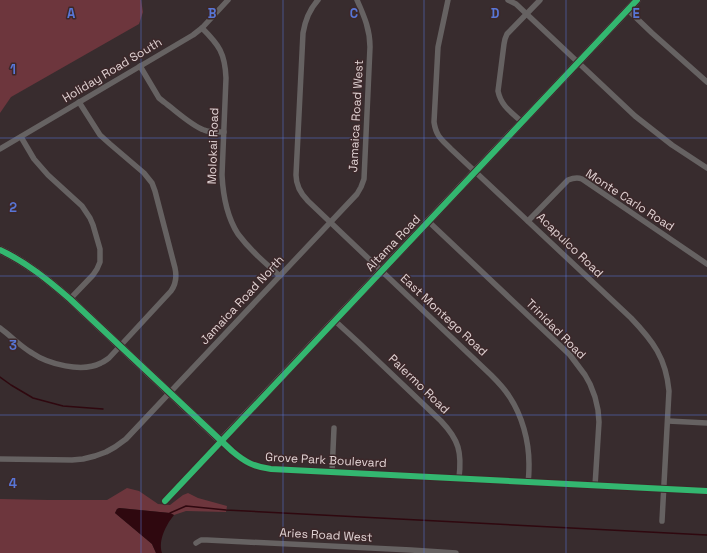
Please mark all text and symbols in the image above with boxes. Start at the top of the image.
text: A [67,5,76,22]
text: B [208,5,217,22]
text: C [350,5,358,22]
text: D [491,5,500,22]
text: E [632,5,640,22]
street label: Holiday Road South [59,34,165,106]
street label: Jamaica Road West [345,59,367,173]
text: 1 [10,61,16,78]
street label: Molokai Road [204,107,222,185]
street label: Monte Carlo Road [583,165,677,235]
text: 2 [9,199,17,216]
street label: Acapulco Road [533,209,607,281]
street label: Altama Road [362,211,424,275]
street label: Jamaica Road North [196,252,288,348]
street label: East Montego Road [397,270,491,360]
street label: Trinidad Road [523,296,589,362]
text: 3 [9,337,17,354]
street label: Palermo Road [385,351,453,417]
street label: Grove Park Boulevard [265,449,387,471]
text: 4 [9,475,17,492]
street label: Aries Road West [279,525,373,545]

